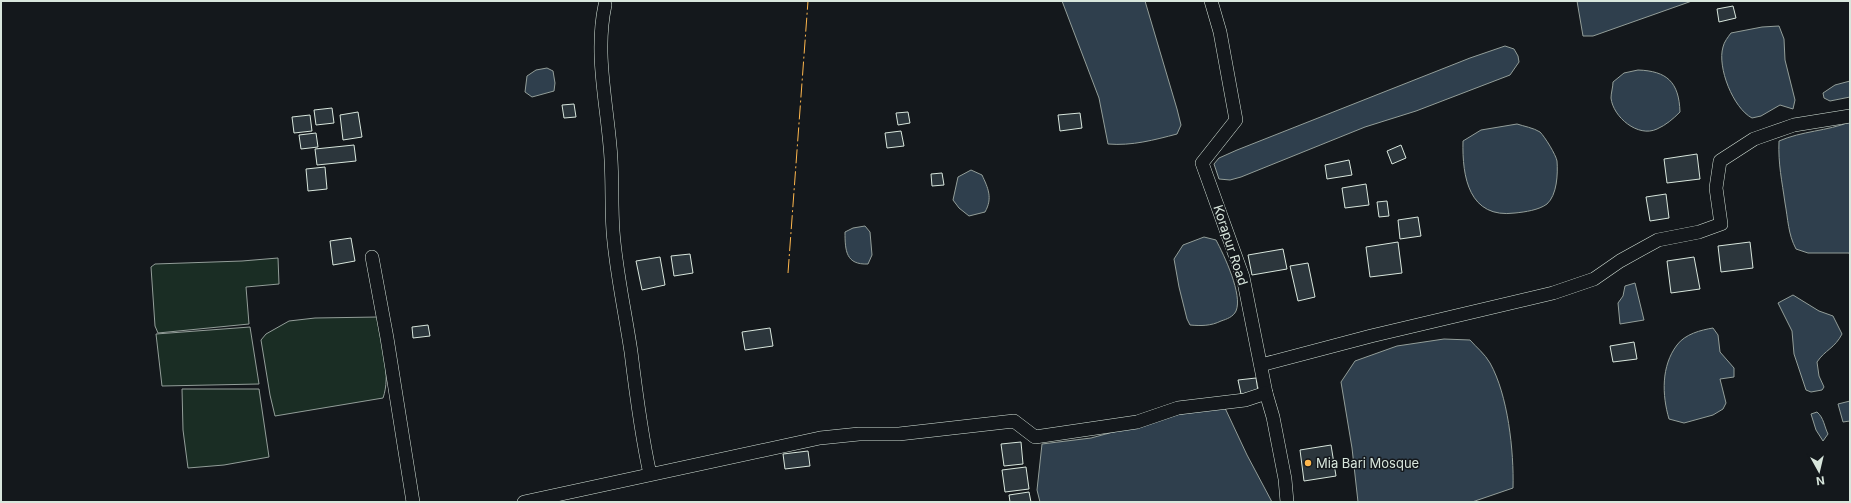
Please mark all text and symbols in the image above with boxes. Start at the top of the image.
street label: Korapur Road [1210,203,1252,287]
north arrow [1799,451,1839,491]
place label: Mia Bari Mosque [1316,455,1419,471]
marker: Mia Bari Mosque [1303,458,1313,468]
text: N [1815,473,1826,488]

